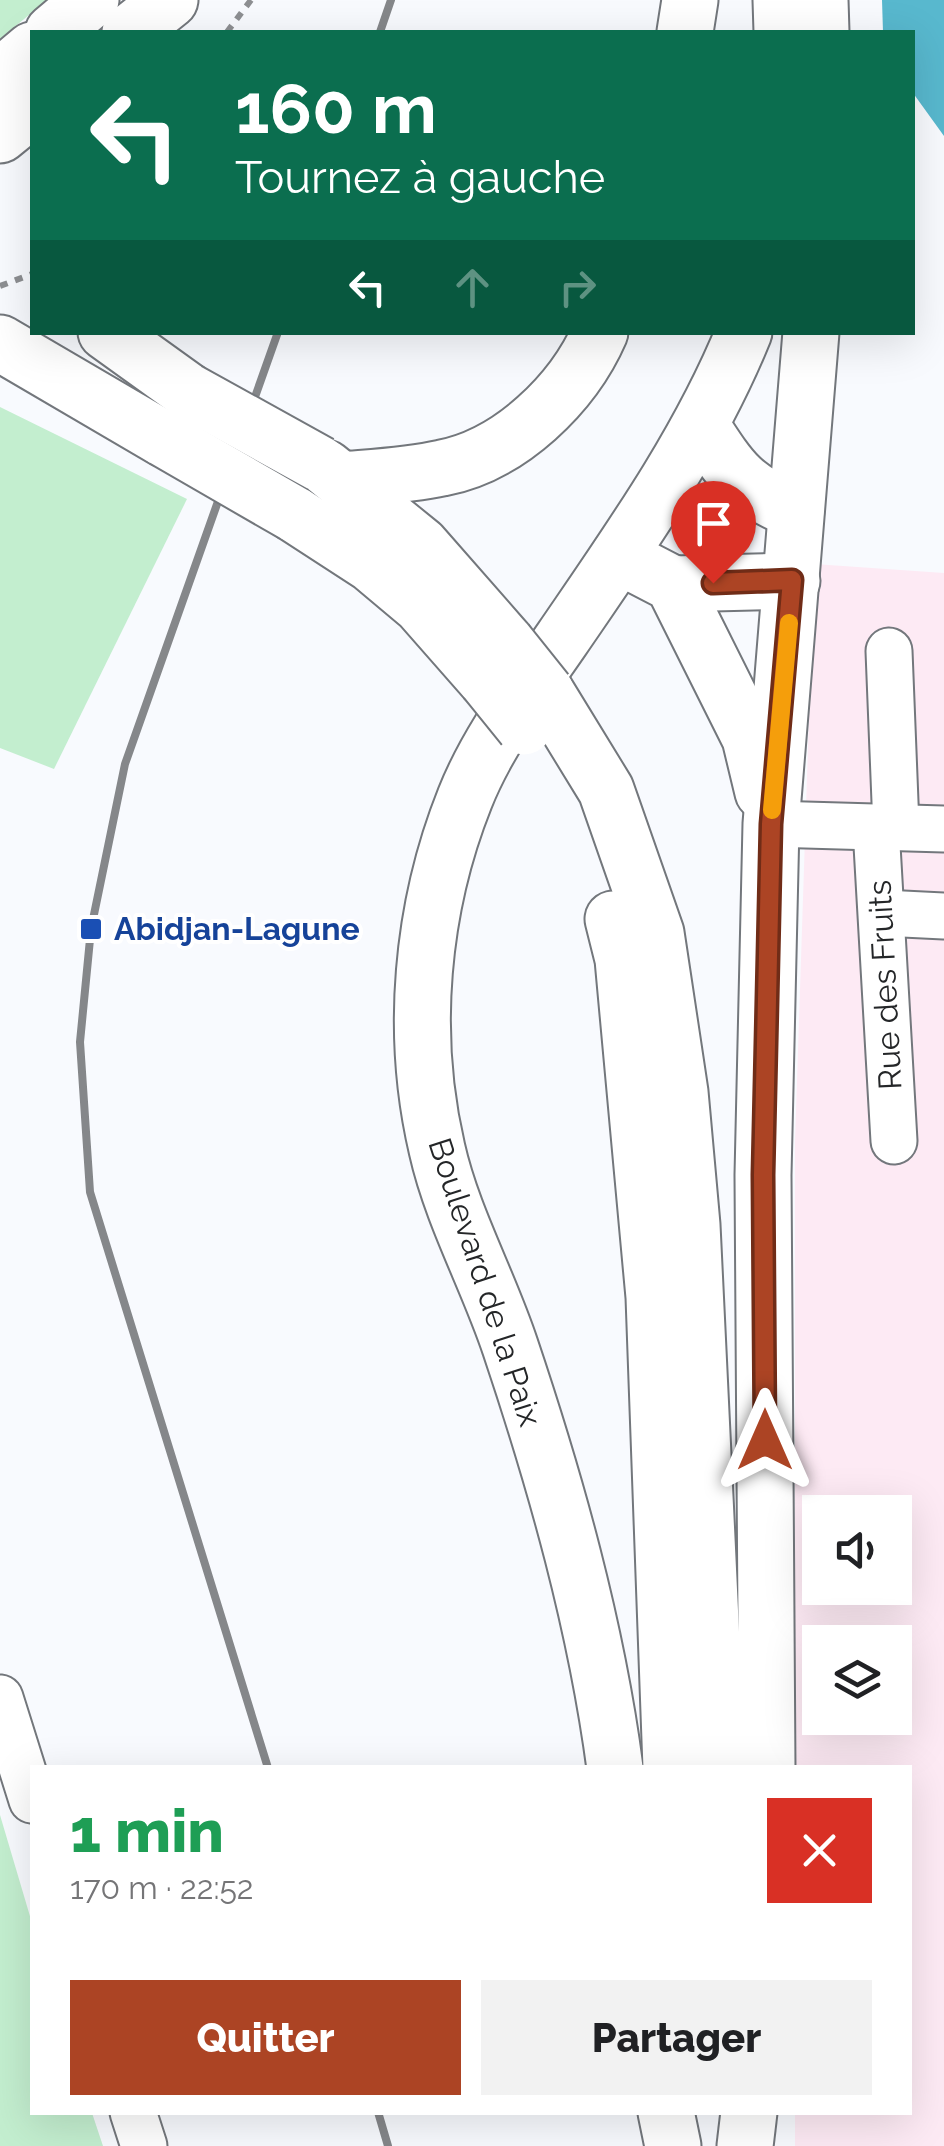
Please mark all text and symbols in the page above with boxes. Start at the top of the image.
text: 160 m [235,67,437,149]
icon: left [70,70,200,200]
text: Tournez à gauche [235,151,605,204]
icon: left [340,260,395,315]
icon: ahead [445,260,500,315]
icon: right [550,260,605,315]
pin [671,481,756,584]
icon: arrive [686,496,741,551]
street label: Rue des Fruits [861,879,908,1091]
place label: Abidjan-Lagune [114,910,360,947]
marker: Abidjan-Lagune [78,916,104,942]
street label: Boulevard de la Paix [421,1133,550,1431]
position arrow [713,1388,817,1492]
map controls [802,1495,912,1735]
button: sound [802,1495,912,1605]
button: layers [802,1625,912,1735]
text: 1 min [70,1796,224,1866]
button: close [767,1798,872,1903]
text: 170 m · 22:52 [70,1869,254,1906]
button: Quitter [70,1980,461,2095]
button: Partager [481,1980,872,2095]

